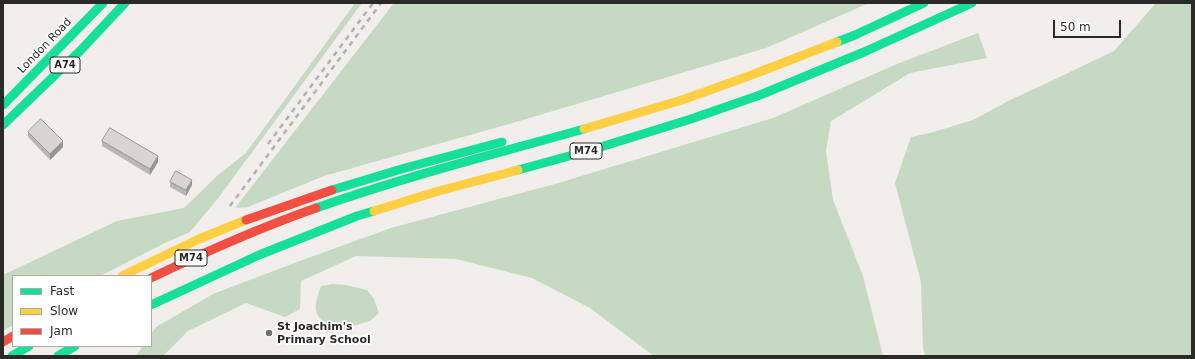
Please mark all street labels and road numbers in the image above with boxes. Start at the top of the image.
street label: London Road [15,16,75,76]
road number: A74 [50,57,80,73]
road number: M74 [570,143,602,159]
road number: M74 [175,250,207,266]

